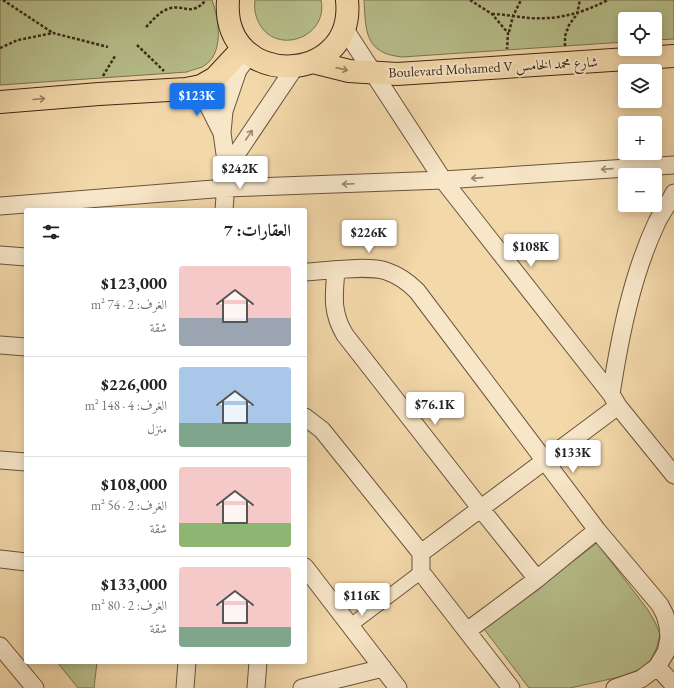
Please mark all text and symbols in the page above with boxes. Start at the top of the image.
map controls [618,12,662,212]
button: locate [618,12,662,56]
street label: Boulevard Mohamed V شارع محمد الخامس [388,53,598,84]
button: layers [618,64,662,108]
one-way arrow [335,66,348,74]
pin: $123K [169,83,225,117]
text: $123K [179,87,215,104]
one-way arrow [32,95,45,102]
button: + [618,116,662,160]
one-way arrow [245,130,253,141]
pin: $242K [212,156,268,190]
text: $242K [222,160,258,177]
one-way arrow [601,166,614,173]
button: − [618,168,662,212]
one-way arrow [471,174,484,181]
one-way arrow [342,180,355,187]
text: العقارات: 7 [224,219,291,241]
pin: $226K [341,220,397,254]
icon: filters [40,221,62,243]
text: $226K [351,224,387,241]
pin: $108K [503,234,559,268]
text: $108K [513,238,549,255]
text: $123,000 [101,272,167,294]
icon: home [211,282,259,330]
text: الغرف: 2 · 74 m² [91,296,167,313]
text: شقة [150,319,167,336]
text: $226,000 [101,373,167,395]
icon: home [211,383,259,431]
pin: $76.1K [402,392,468,426]
text: $76.1K [415,396,455,413]
text: الغرف: 4 · 148 m² [85,397,167,414]
text: منزل [147,420,167,437]
pin: $133K [545,440,601,474]
text: $133K [555,444,591,461]
text: $108,000 [101,473,167,495]
icon: home [211,483,259,531]
text: الغرف: 2 · 56 m² [91,497,167,514]
text: شقة [150,520,167,537]
text: $133,000 [101,573,167,595]
icon: home [211,583,259,631]
pin: $116K [334,583,390,617]
text: $116K [344,587,380,604]
text: الغرف: 2 · 80 m² [91,597,167,614]
text: شقة [150,620,167,637]

